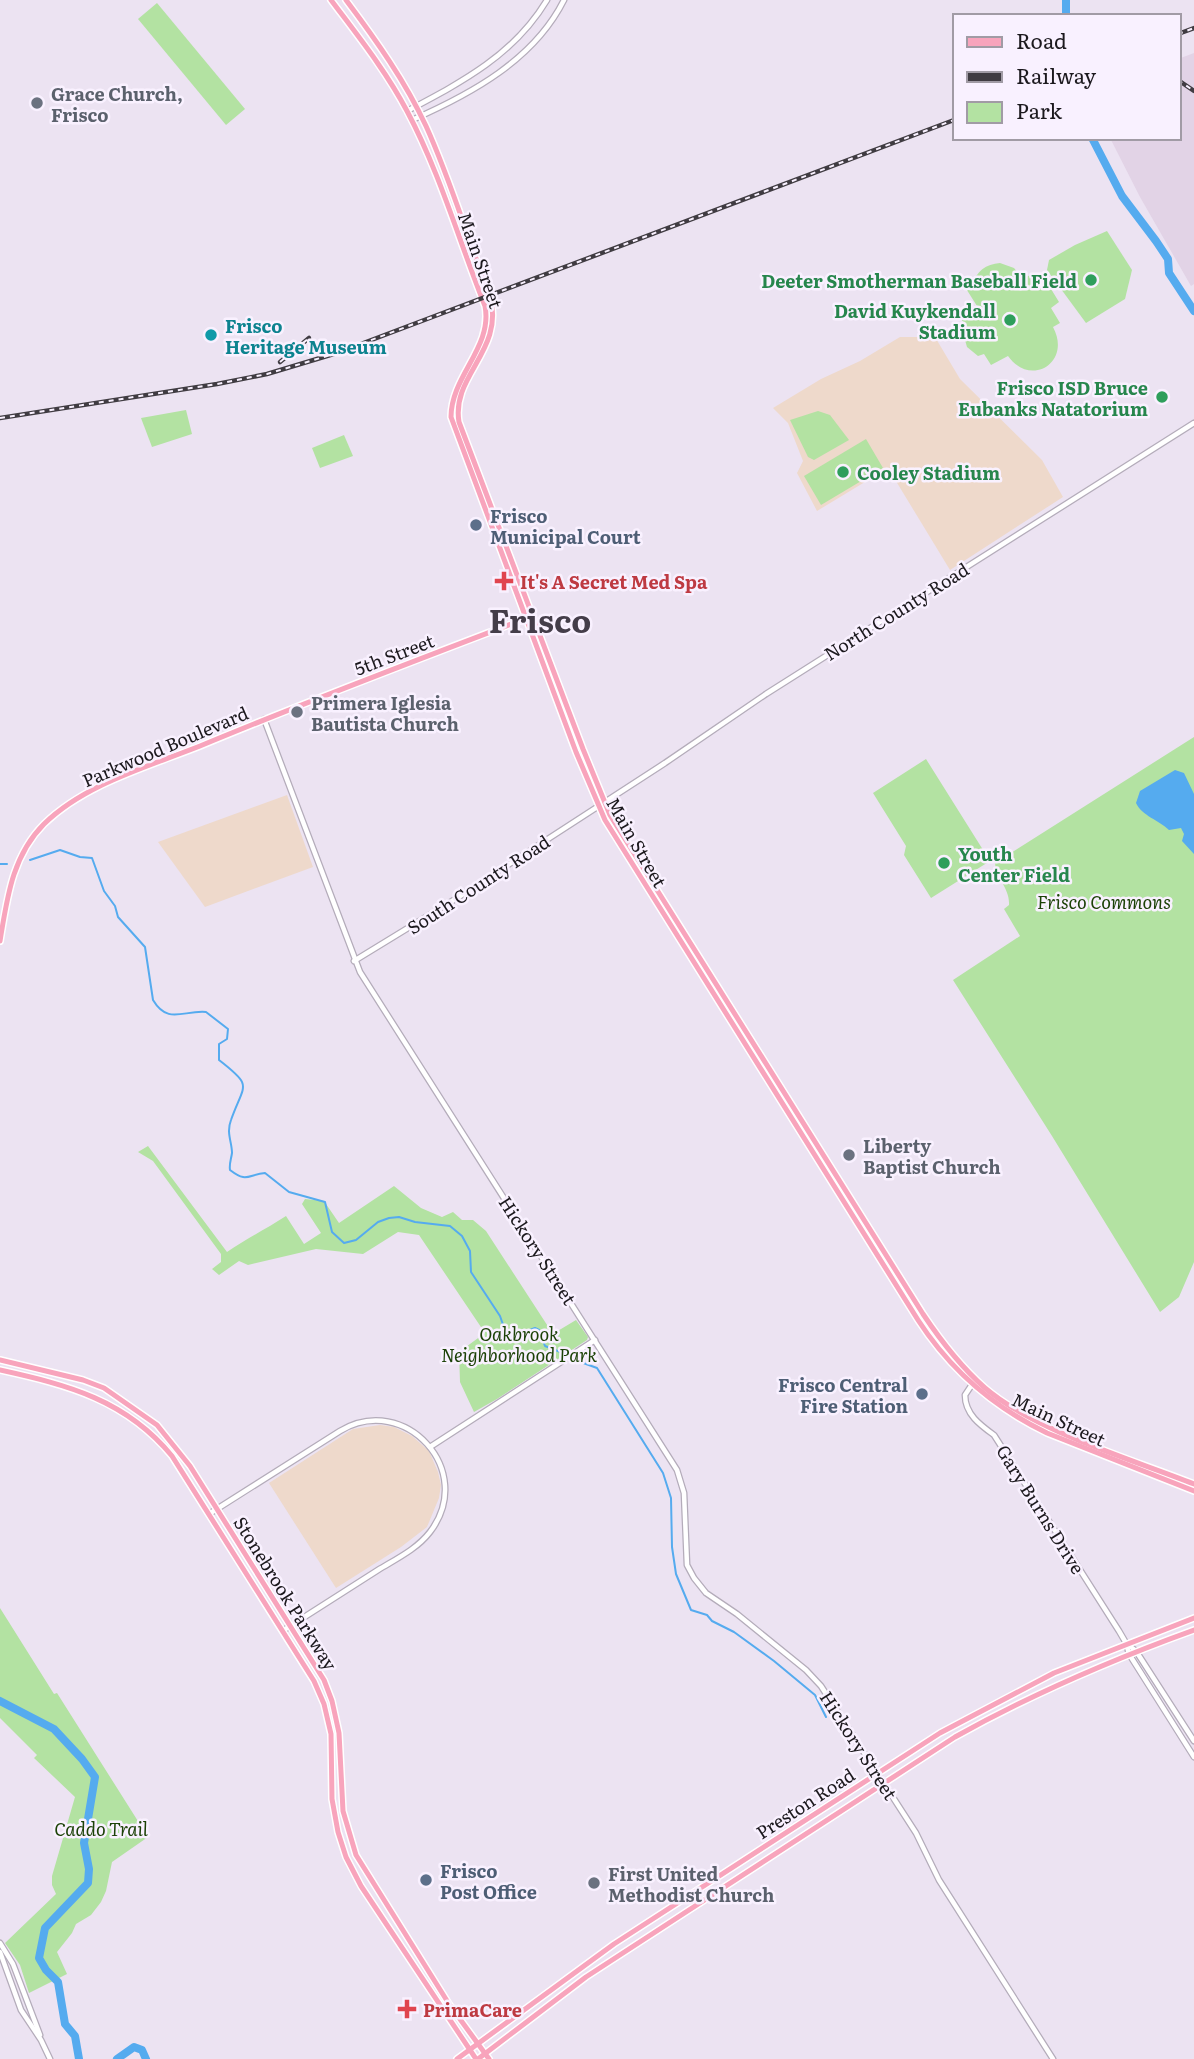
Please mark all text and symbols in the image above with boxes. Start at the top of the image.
legend [953,14,1180,140]
text: Road [1016,24,1067,55]
text: Railway [1016,59,1097,90]
place label: Grace Church, Frisco [51,80,183,128]
text: Park [1016,94,1062,125]
marker: Grace Church, Frisco [29,95,45,111]
street label: Main Street [452,208,510,313]
place label: Deeter Smotherman Baseball Field [761,267,1077,294]
marker: Deeter Smotherman Baseball Field [1083,272,1099,288]
place label: David Kuykendall Stadium [834,297,996,345]
place label: Frisco Heritage Museum [225,312,387,360]
marker: David Kuykendall Stadium [1002,312,1018,328]
marker: Frisco Heritage Museum [203,327,219,343]
place label: Frisco ISD Bruce Eubanks Natatorium [958,374,1148,422]
marker: Frisco ISD Bruce Eubanks Natatorium [1154,389,1170,405]
place label: Cooley Stadium [857,459,1000,486]
marker: Cooley Stadium [835,464,851,480]
place label: Frisco Municipal Court [490,502,641,550]
marker: Frisco Municipal Court [468,517,484,533]
street label: North County Road [818,555,974,667]
place label: It's A Secret Med Spa [520,568,708,595]
marker: It's A Secret Med Spa [494,571,514,591]
district label: Frisco [489,595,591,643]
street label: 5th Street [350,626,438,682]
place label: Primera Iglesia Bautista Church [311,689,459,737]
street label: Parkwood Boulevard [78,699,252,793]
marker: Primera Iglesia Bautista Church [289,704,305,720]
street label: Main Street [600,792,674,893]
street label: South County Road [401,828,555,940]
place label: Youth Center Field [958,840,1070,888]
marker: Youth Center Field [936,855,952,871]
park label: Frisco Commons [1037,888,1171,915]
place label: Liberty Baptist Church [863,1132,1001,1180]
marker: Liberty Baptist Church [841,1147,857,1163]
street label: Hickory Street [493,1190,584,1310]
park label: Oakbrook Neighborhood Park [441,1320,597,1368]
place label: Frisco Central Fire Station [778,1371,908,1419]
marker: Frisco Central Fire Station [914,1386,930,1402]
street label: Main Street [1008,1386,1111,1453]
street label: Gary Burns Drive [990,1439,1092,1579]
street label: Stonebrook Parkway [228,1511,345,1676]
street label: Hickory Street [814,1685,905,1805]
street label: Preston Road [750,1761,860,1845]
park label: Caddo Trail [54,1815,149,1842]
place label: Frisco Post Office [440,1857,537,1905]
place label: First United Methodist Church [608,1860,774,1908]
marker: Frisco Post Office [418,1872,434,1888]
marker: First United Methodist Church [586,1875,602,1891]
place label: PrimaCare [423,1996,522,2023]
marker: PrimaCare [397,1999,417,2019]

